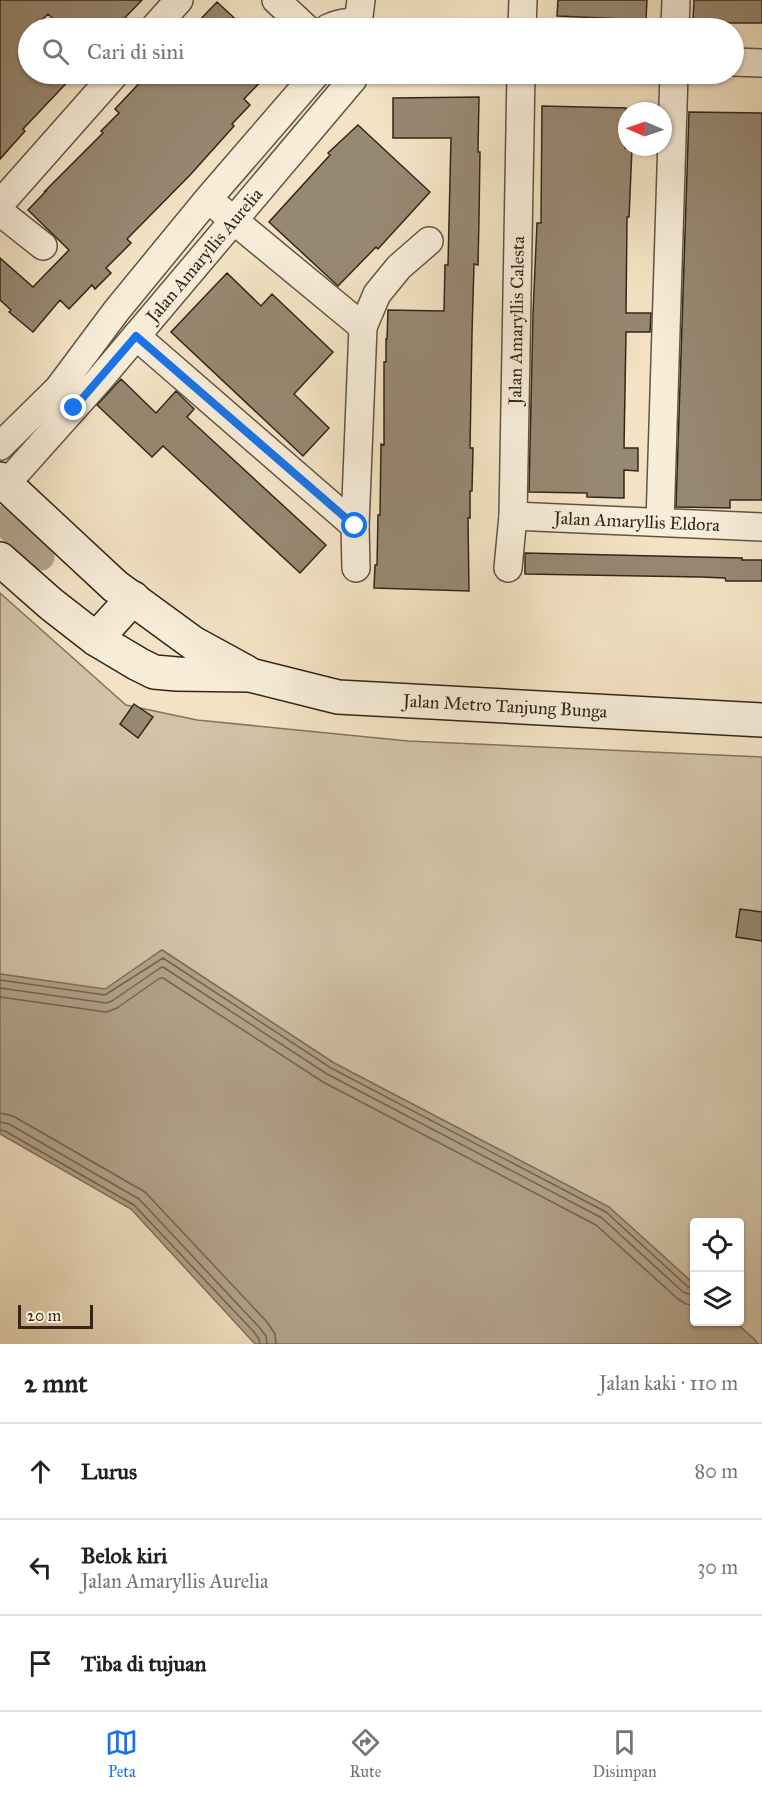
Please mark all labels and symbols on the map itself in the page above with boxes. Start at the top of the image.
north arrow [618,102,672,156]
street label: Jalan Amaryllis Aurelia [140,183,268,329]
street label: Jalan Amaryllis Calesta [504,235,529,407]
route end [60,394,86,420]
street label: Jalan Amaryllis Eldora [551,507,721,536]
route start [341,512,367,538]
street label: Jalan Metro Tanjung Bunga [400,689,608,723]
scale bar [18,1302,93,1330]

